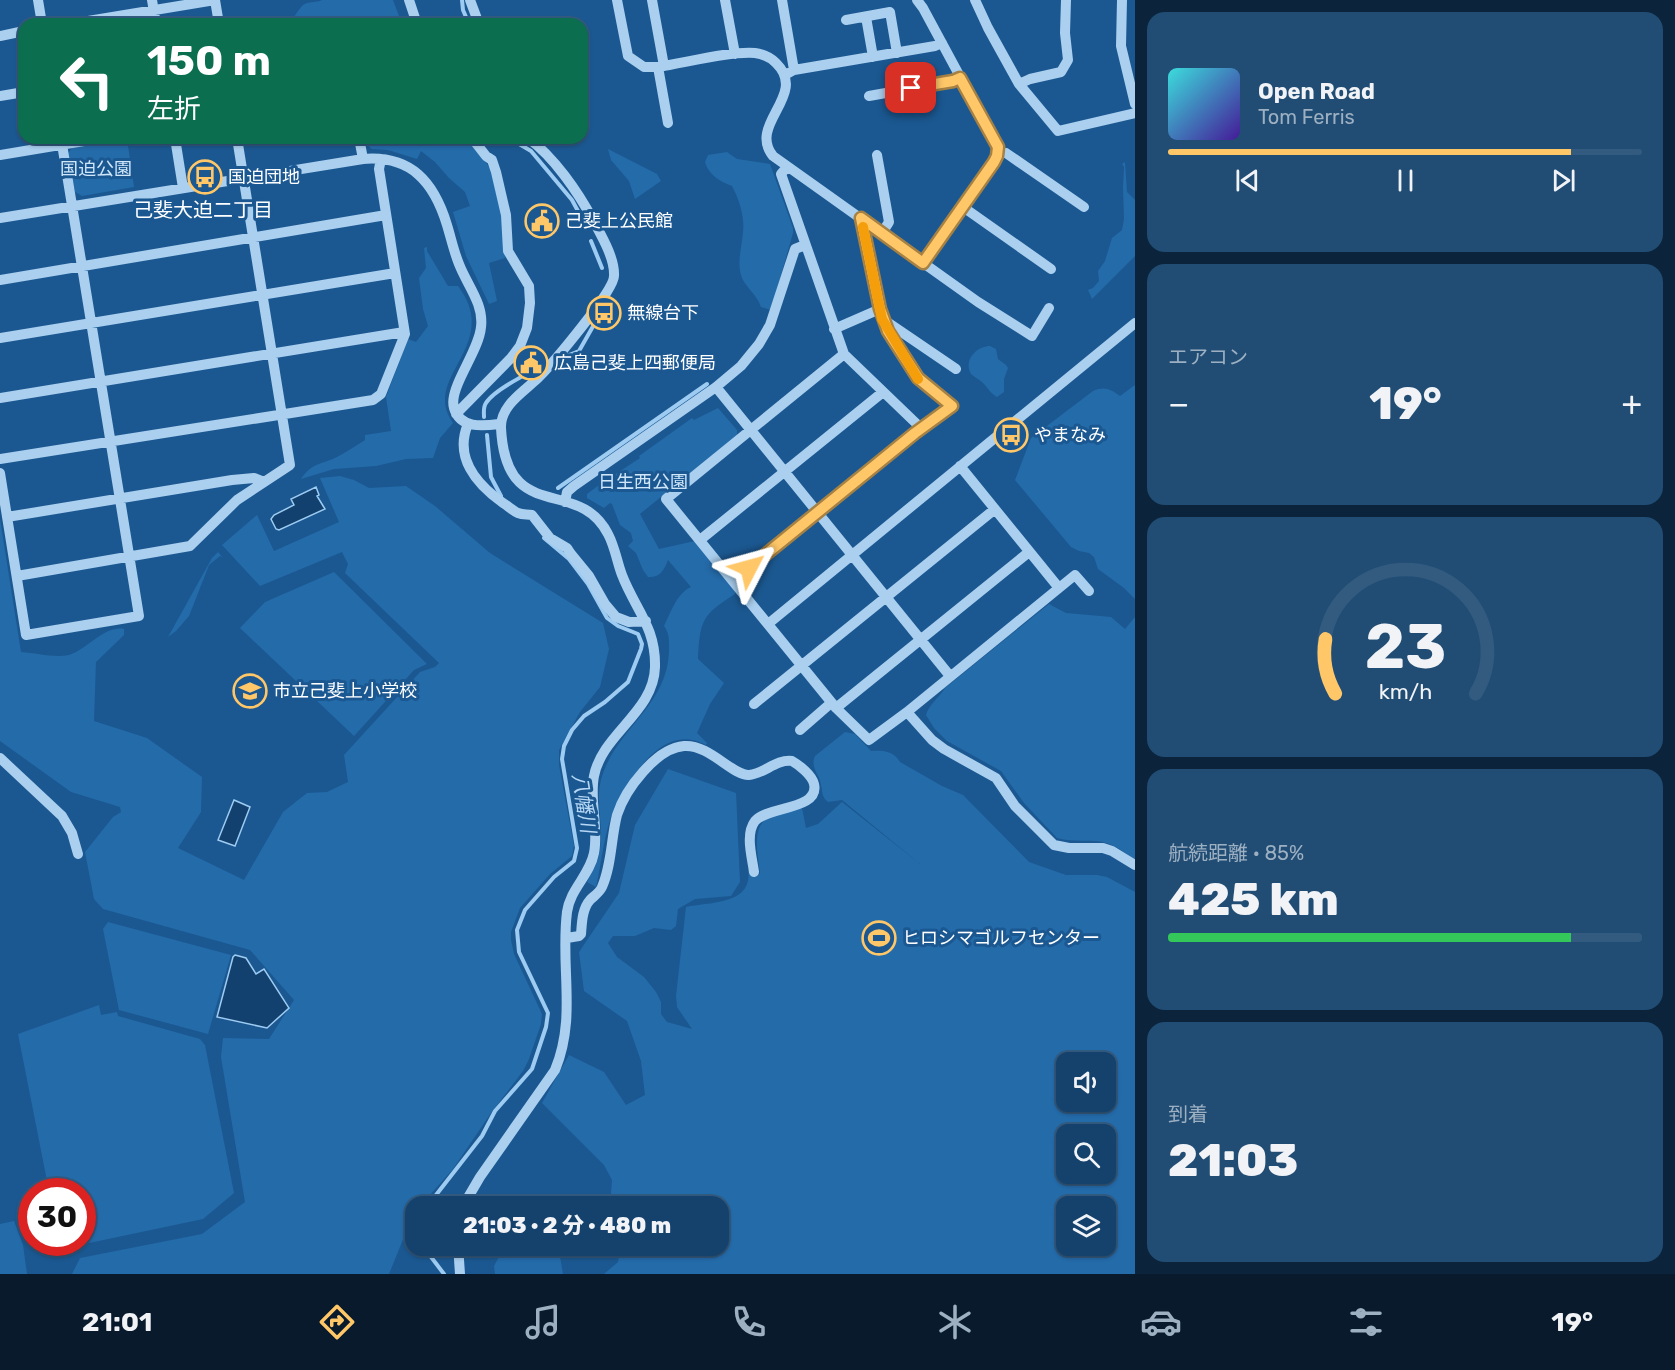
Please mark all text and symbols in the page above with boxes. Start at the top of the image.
text: 150 m [147,36,271,86]
icon: left [48,42,126,120]
pin [885,62,936,113]
icon: arrive [894,71,927,104]
text: Open Road [1258,78,1375,105]
text: 左折 [147,93,201,125]
text: Tom Ferris [1258,105,1355,129]
park label: 国迫公園 [60,158,132,180]
bus stop icon: 国迫団地 [187,159,223,195]
icon: previous [1231,164,1264,197]
icon: pause [1389,164,1422,197]
icon: next [1547,164,1580,197]
place label: 国迫団地 [228,166,300,188]
district label: 己斐大迫二丁目 [133,198,273,222]
public building icon: 己斐上公民館 [524,203,560,239]
place label: 己斐上公民館 [565,210,673,232]
bus stop icon: 無線台下 [586,295,622,331]
place label: 無線台下 [627,302,699,324]
public building icon: 広島己斐上四郵便局 [513,345,549,381]
text: エアコン [1168,345,1248,369]
place label: 広島己斐上四郵便局 [554,352,716,374]
text: 19° [1369,377,1442,430]
text: − [1168,384,1189,423]
text: + [1621,384,1642,423]
bus stop icon: やまなみ [993,417,1029,453]
place label: やまなみ [1034,424,1106,446]
park label: 日生西公園 [598,471,688,493]
position arrow [717,536,781,600]
text: 23 [1364,610,1446,684]
school or university icon: 市立己斐上小学校 [232,673,268,709]
text: km/h [1378,679,1432,704]
place label: 市立己斐上小学校 [273,680,417,702]
water label: 八幡川 [567,771,601,836]
text: 航続距離 · 85% [1168,841,1304,865]
text: 425 km [1168,873,1339,926]
sports icon: ヒロシマゴルフセンター [861,920,897,956]
place label: ヒロシマゴルフセンター [902,927,1100,949]
map controls [1056,1052,1116,1256]
button: sound [1056,1052,1116,1112]
text: 到着 [1168,1102,1208,1126]
button: search [1056,1124,1116,1184]
text: 21:03 [1168,1134,1298,1187]
speed limit sign: 30 [18,1178,96,1256]
button: layers [1056,1196,1116,1256]
text: 21:03 · 2 分 · 480 m [463,1212,671,1239]
icon: directions [316,1301,358,1343]
icon: music [522,1301,564,1343]
icon: phone [728,1301,770,1343]
icon: climate [934,1301,976,1343]
icon: car [1140,1301,1182,1343]
icon: filters [1345,1301,1387,1343]
text: 21:01 [82,1306,153,1338]
text: 19° [1551,1306,1593,1338]

